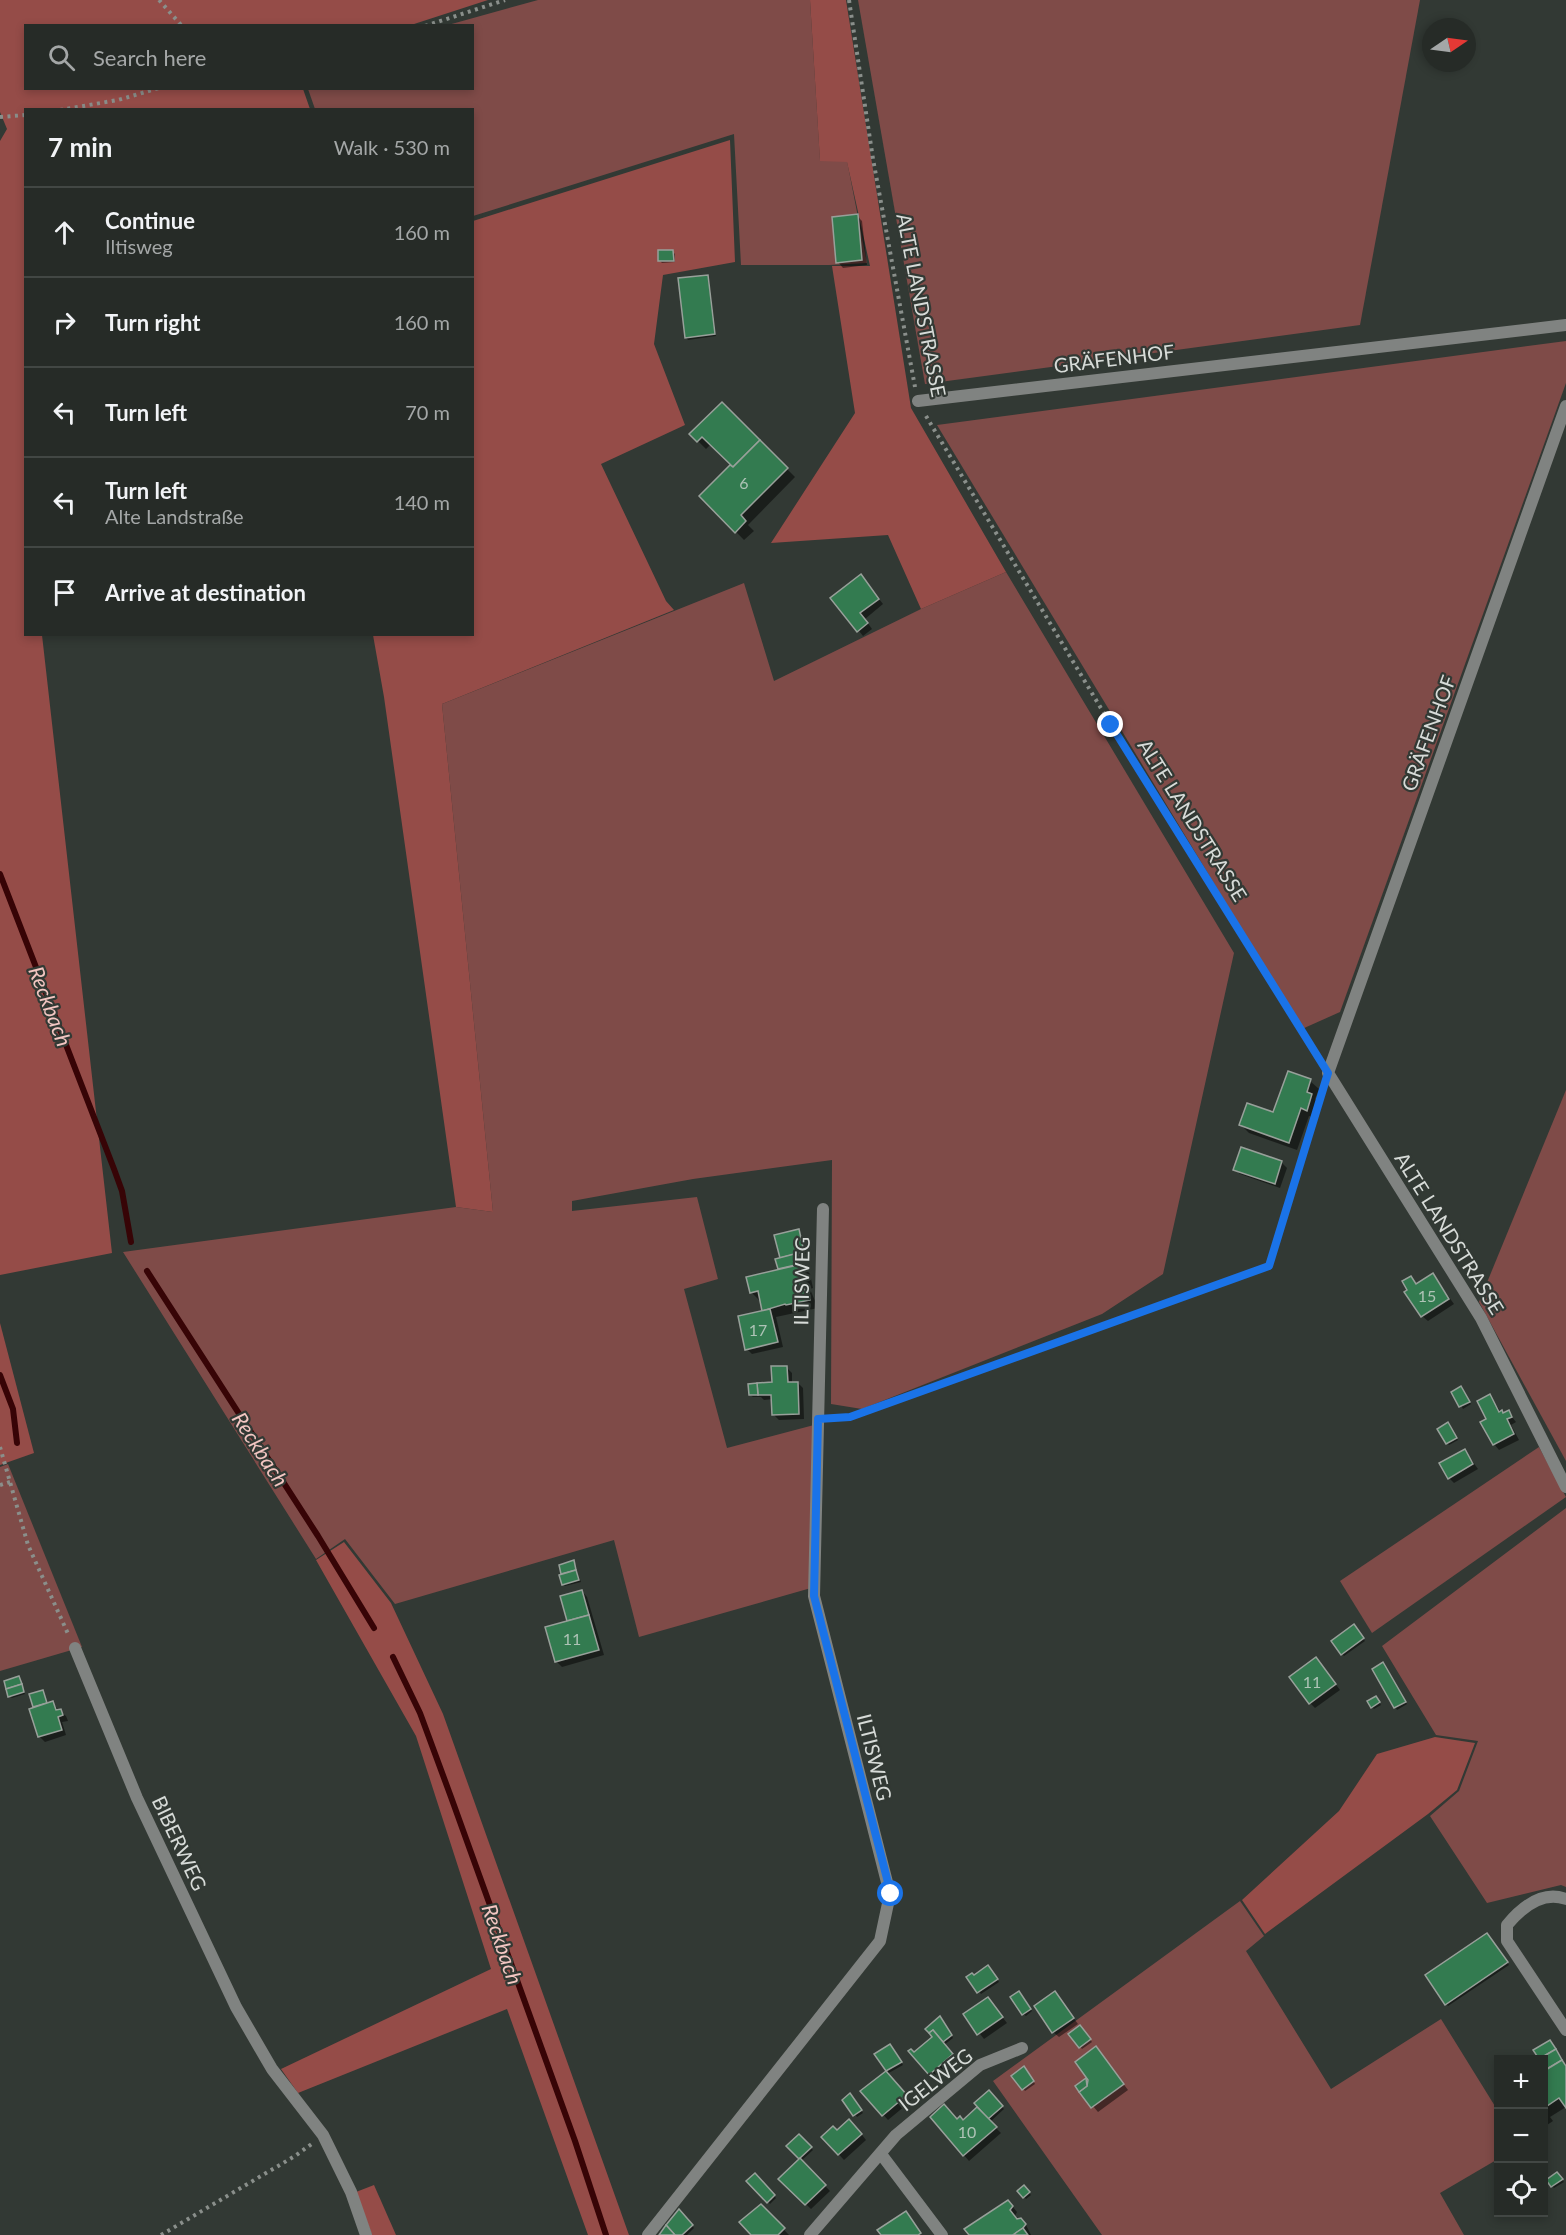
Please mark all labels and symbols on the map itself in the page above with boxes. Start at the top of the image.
north arrow [1422,18,1476,72]
street label: ALTE LANDSTRASSE [892,211,952,399]
street label: GRÄFENHOF [1052,339,1176,377]
house number: 6 [739,473,749,492]
street label: GRÄFENHOF [1396,672,1460,794]
route end [1097,711,1123,737]
street label: ALTE LANDSTRASSE [1133,734,1253,906]
water label: Reckbach [24,962,78,1050]
street label: ALTE LANDSTRASSE [1390,1147,1510,1319]
street label: ILTISWEG [788,1236,814,1326]
house number: 15 [1418,1286,1436,1305]
house number: 17 [749,1320,767,1339]
water label: Reckbach [228,1407,294,1491]
house number: 11 [563,1629,581,1648]
house number: 11 [1303,1672,1321,1691]
street label: ILTISWEG [853,1711,897,1803]
street label: BIBERWEG [148,1792,212,1894]
route start [877,1880,903,1906]
water label: Reckbach [478,1900,528,1988]
street label: IGELWEG [893,2043,977,2115]
house number: 10 [958,2122,976,2141]

